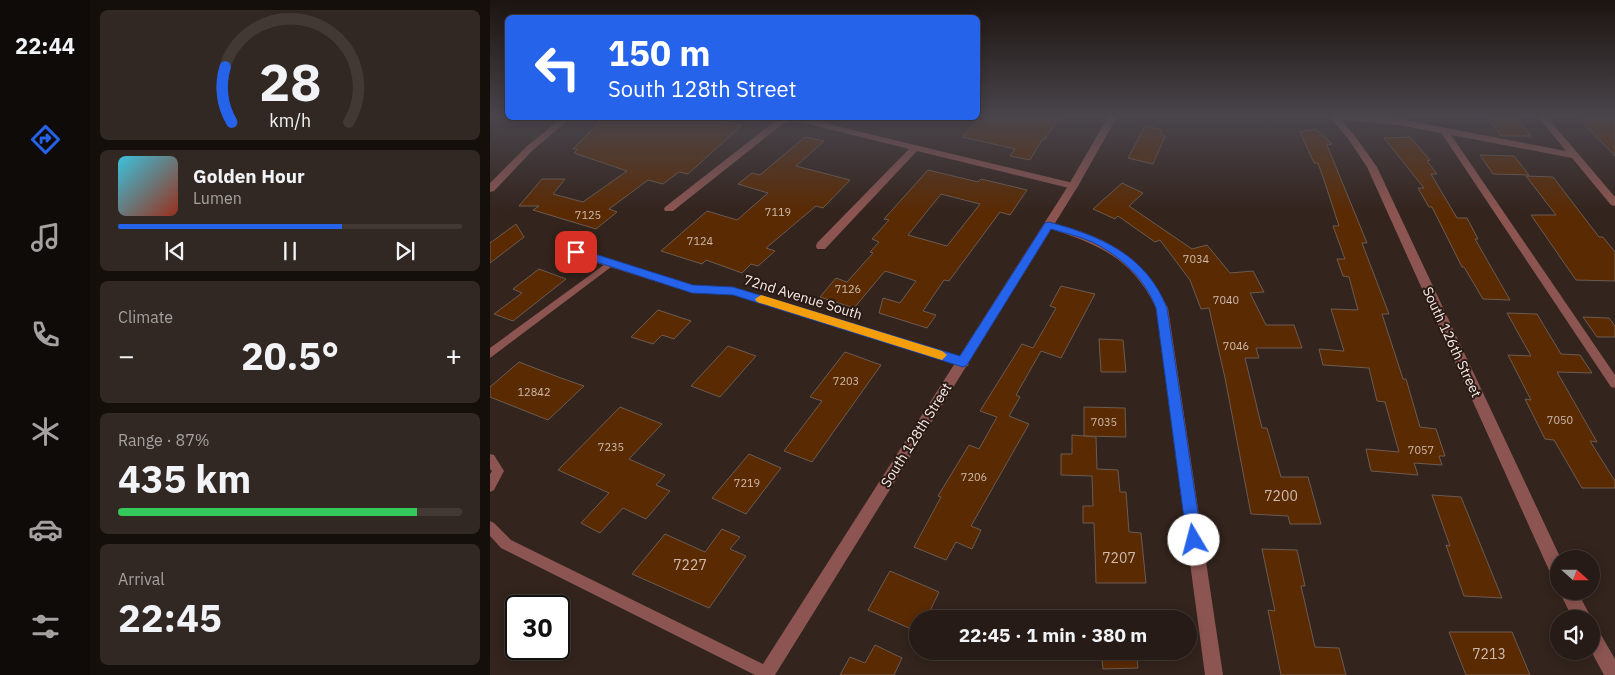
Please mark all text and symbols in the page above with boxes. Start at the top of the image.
text: 150 m [608,30,711,76]
text: 22:44 [15,31,75,60]
icon: left [525,35,590,100]
text: 28 [259,48,321,115]
text: South 128th Street [608,74,796,103]
text: km/h [269,109,311,132]
icon: directions [28,122,63,157]
text: Golden Hour [193,164,305,188]
text: Lumen [193,188,242,208]
house number: 7119 [765,205,791,219]
house number: 7125 [575,208,601,222]
icon: music [28,220,63,255]
pin [555,231,597,273]
house number: 7124 [687,234,714,248]
icon: previous [161,237,189,265]
icon: pause [276,237,304,265]
icon: next [391,237,419,265]
icon: arrive [562,238,590,266]
house number: 7034 [1183,252,1210,266]
street label: 72nd Avenue South [742,270,864,324]
house number: 7126 [835,282,861,296]
street label: South 126th Street [1419,284,1486,400]
house number: 7040 [1213,293,1239,307]
text: Climate [118,307,173,327]
icon: phone [28,317,63,352]
text: 20.5° [241,331,339,380]
text: − [118,337,135,374]
text: + [445,337,462,374]
house number: 7046 [1223,339,1249,353]
house number: 7203 [833,374,859,388]
street label: South 128th Street [877,379,955,491]
house number: 12842 [518,385,551,399]
house number: 7050 [1547,413,1573,427]
icon: climate [28,414,63,449]
house number: 7035 [1091,415,1117,429]
text: Range · 87% [118,430,210,450]
house number: 7235 [598,440,624,454]
house number: 7057 [1408,443,1434,457]
text: 435 km [118,454,251,503]
house number: 7206 [961,470,987,484]
house number: 7219 [734,476,760,490]
house number: 7200 [1264,487,1298,505]
icon: car [28,512,63,547]
position arrow [1167,513,1219,565]
house number: 7207 [1102,549,1136,567]
north arrow [1550,550,1600,600]
map controls [1550,550,1600,660]
house number: 7227 [673,556,707,574]
text: Arrival [118,569,165,589]
text: 22:45 [118,593,222,642]
speed limit sign: 30 [505,595,570,660]
icon: filters [28,609,63,644]
button: sound [1550,610,1600,660]
text: 22:45 · 1 min · 380 m [959,623,1147,647]
house number: 7213 [1472,645,1506,663]

